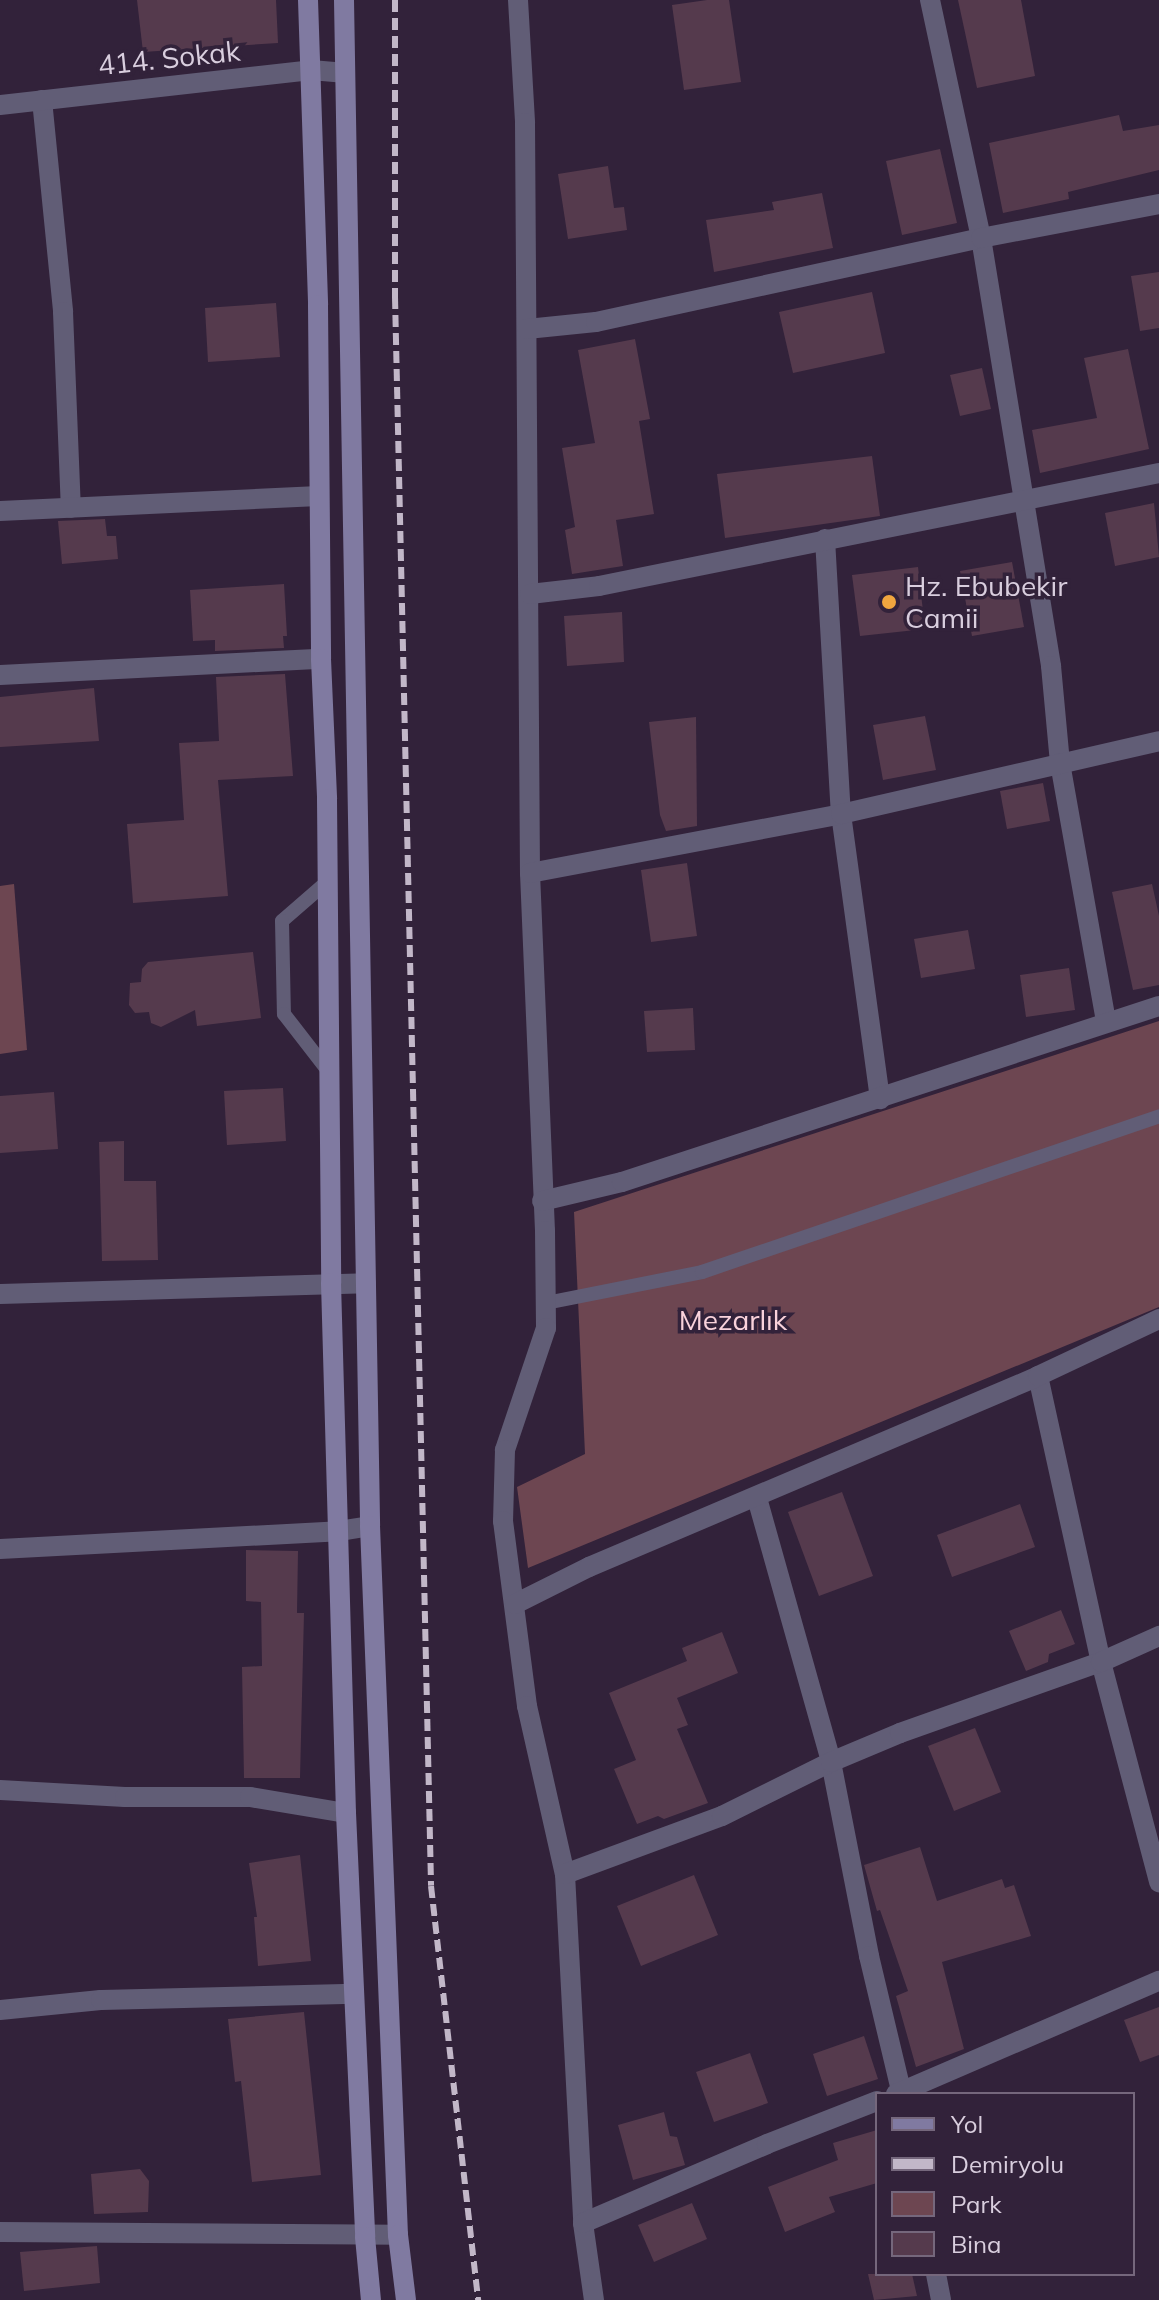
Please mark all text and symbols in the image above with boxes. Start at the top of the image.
street label: 414. Sokak [96,34,242,82]
place label: Hz. Ebubekir Camii [905,569,1067,635]
marker: Hz. Ebubekir Camii [880,593,898,611]
park label: Mezarlık [679,1303,787,1337]
legend [875,2092,1135,2276]
text: Yol [951,2109,983,2139]
text: Demiryolu [951,2149,1064,2179]
text: Park [951,2189,1002,2219]
text: Bina [951,2229,1002,2259]

